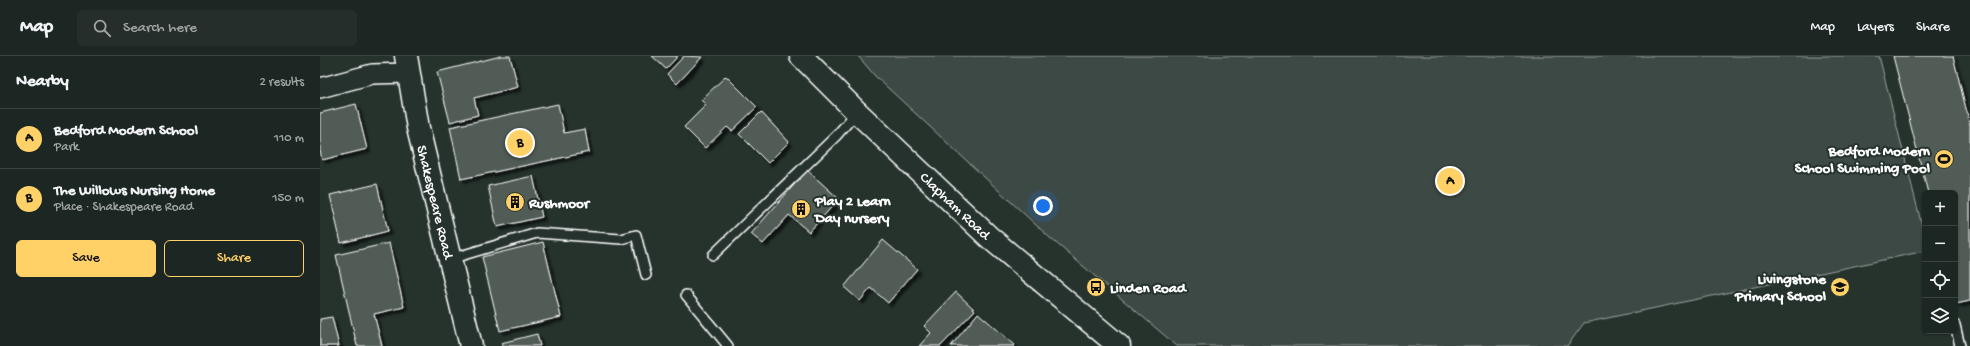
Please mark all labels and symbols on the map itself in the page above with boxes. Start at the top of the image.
pin: B [507,128,533,158]
place label: Bedford Modern School Swimming Pool [1795,143,1931,178]
street label: Shakespeare Road [412,144,457,262]
sports icon: Bedford Modern School Swimming Pool [1933,148,1955,170]
pin: A [1437,166,1463,196]
street label: Clapham Road [915,169,994,245]
building icon: Rushmoor [504,191,526,213]
place label: Play 2 Learn Day nursery [813,193,892,228]
place label: Rushmoor [528,195,591,213]
your location [1033,196,1053,216]
building icon: Play 2 Learn Day nursery [790,198,812,220]
place label: Livingstone Primary School [1734,271,1827,306]
bus stop icon: Linden Road [1085,276,1107,298]
school or university icon: Livingstone Primary School [1829,276,1851,298]
place label: Linden Road [1110,280,1188,298]

